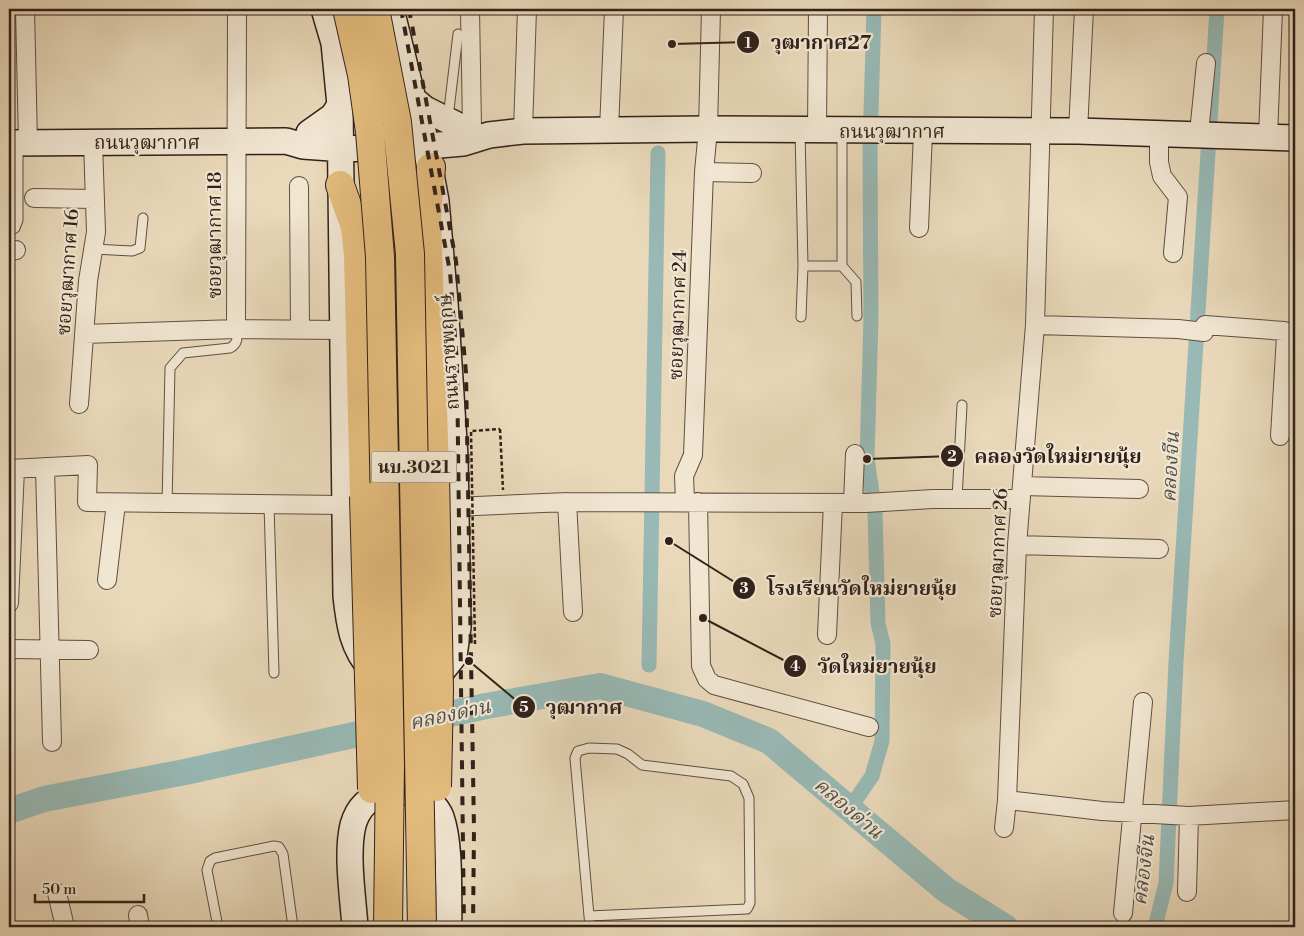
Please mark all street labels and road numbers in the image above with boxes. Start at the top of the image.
street label: ถนนวุฒากาศ [839,120,945,144]
street label: ถนนวุฒากาศ [94,131,200,155]
street label: ซอยวุฒากาศ 18 [203,171,227,299]
street label: ซอยวุฒากาศ 16 [52,208,84,336]
street label: ซอยวุฒากาศ 24 [664,250,692,380]
street label: ถนนราชพฤกษ์ [433,293,465,411]
road number: นบ.3021 [372,452,456,482]
street label: ซอยวุฒากาศ 26 [983,487,1013,619]

